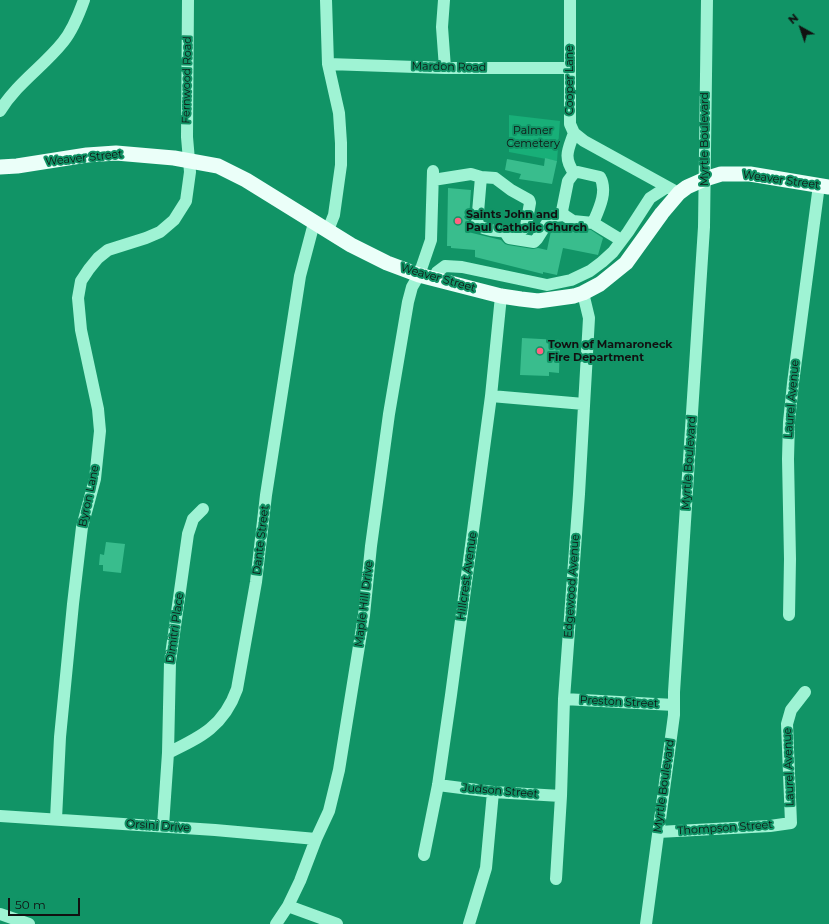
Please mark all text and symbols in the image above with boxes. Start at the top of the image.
north arrow [781,8,821,48]
text: N [785,11,801,27]
street label: Fernwood Road [180,36,194,124]
street label: Cooper Lane [563,45,577,115]
street label: Mardon Road [412,60,486,74]
street label: Myrtle Boulevard [698,92,712,186]
park label: Palmer Cemetery [506,124,560,150]
street label: Weaver Street [45,147,123,169]
street label: Weaver Street [742,168,820,192]
place label: Saints John and Paul Catholic Church [466,208,587,234]
marker: Saints John and Paul Catholic Church [453,216,463,226]
street label: Weaver Street [399,261,477,295]
place label: Town of Mamaroneck Fire Department [548,338,673,364]
marker: Town of Mamaroneck Fire Department [535,346,545,356]
street label: Laurel Avenue [782,359,802,439]
street label: Myrtle Boulevard [679,416,699,510]
street label: Byron Lane [76,464,102,528]
street label: Dante Street [250,504,272,576]
street label: Hillcrest Avenue [454,531,480,621]
street label: Edgewood Avenue [562,534,582,638]
street label: Maple Hill Drive [352,560,376,648]
street label: Dimitri Place [164,592,186,664]
street label: Preston Street [579,693,659,711]
street label: Laurel Avenue [781,727,797,807]
street label: Myrtle Boulevard [651,739,677,833]
street label: Judson Street [461,781,539,801]
street label: Orsini Drive [126,817,190,835]
street label: Thompson Street [677,818,773,838]
scale bar [10,890,82,916]
text: 50 m [15,897,46,912]

